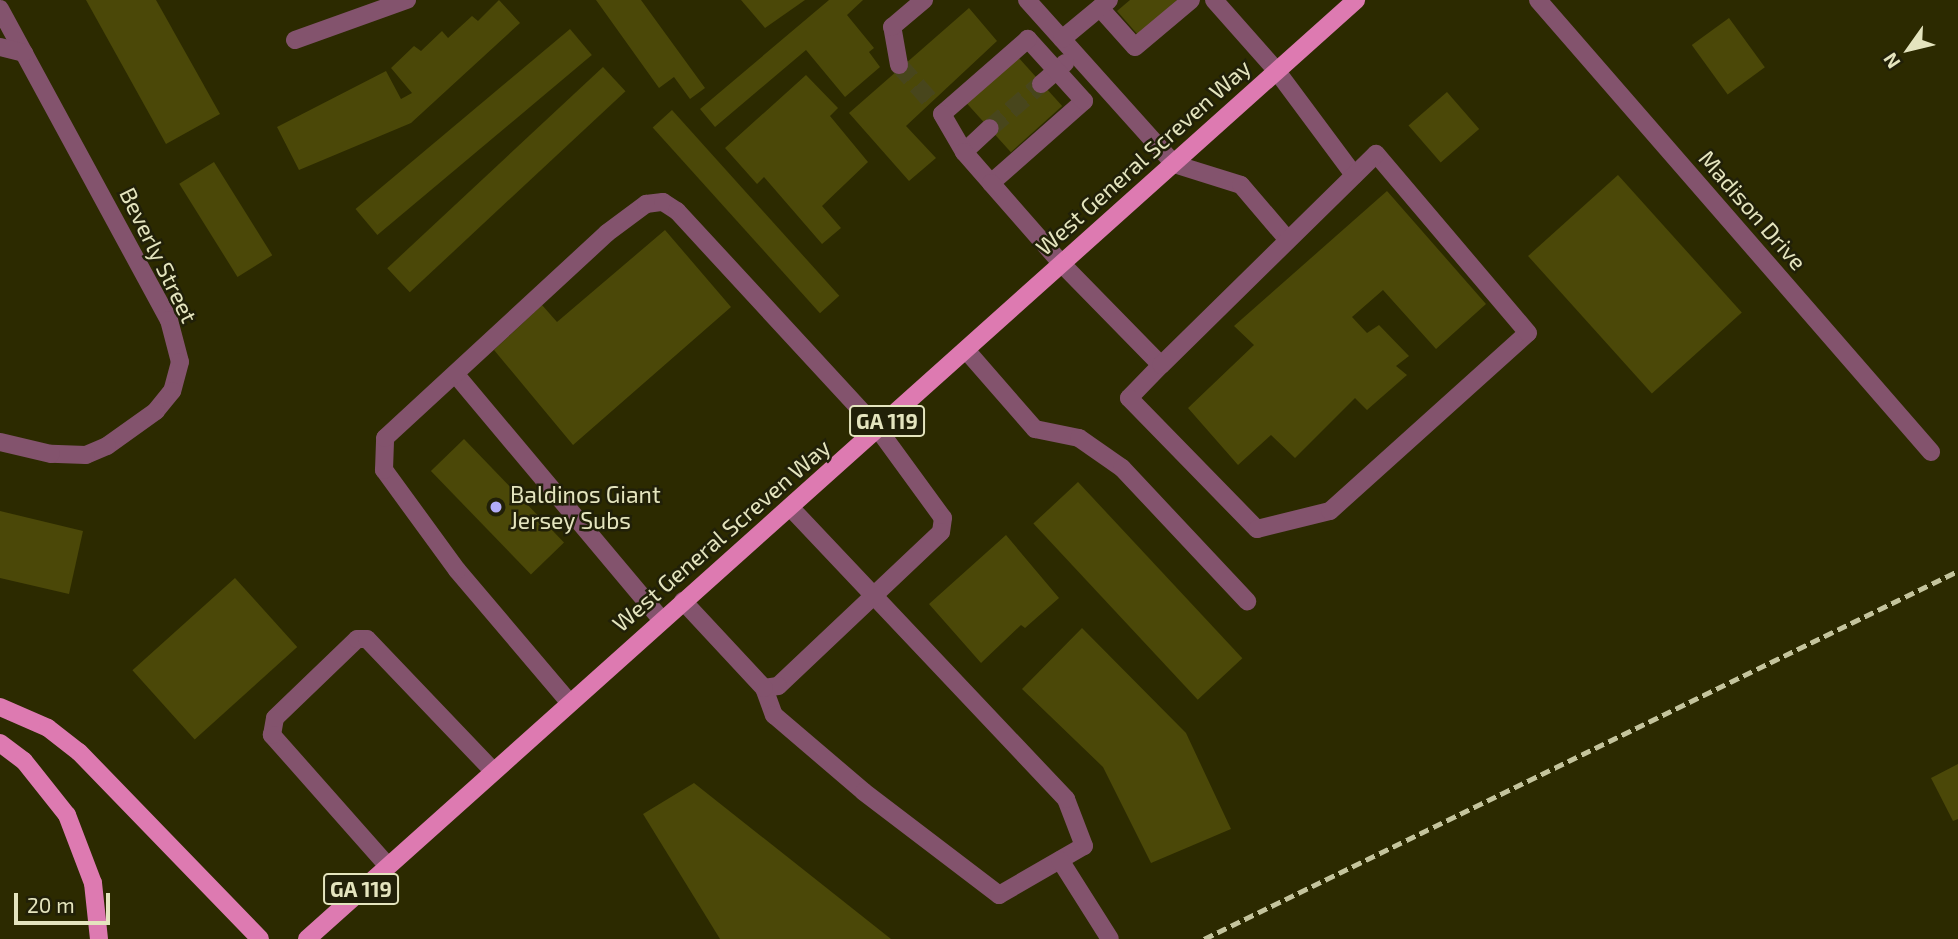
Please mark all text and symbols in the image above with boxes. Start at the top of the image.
north arrow [1874,14,1944,84]
text: N [1878,49,1905,73]
street label: West General Screven Way [1030,53,1256,261]
street label: Madison Drive [1694,145,1812,275]
street label: Beverly Street [114,183,204,327]
road number: GA 119 [848,404,926,438]
street label: West General Screven Way [606,433,836,637]
place label: Baldinos Giant Jersey Subs [510,480,661,534]
marker: Baldinos Giant Jersey Subs [488,499,504,515]
road number: GA 119 [322,872,400,906]
scale bar [18,880,114,924]
text: 20 m [27,892,75,917]

